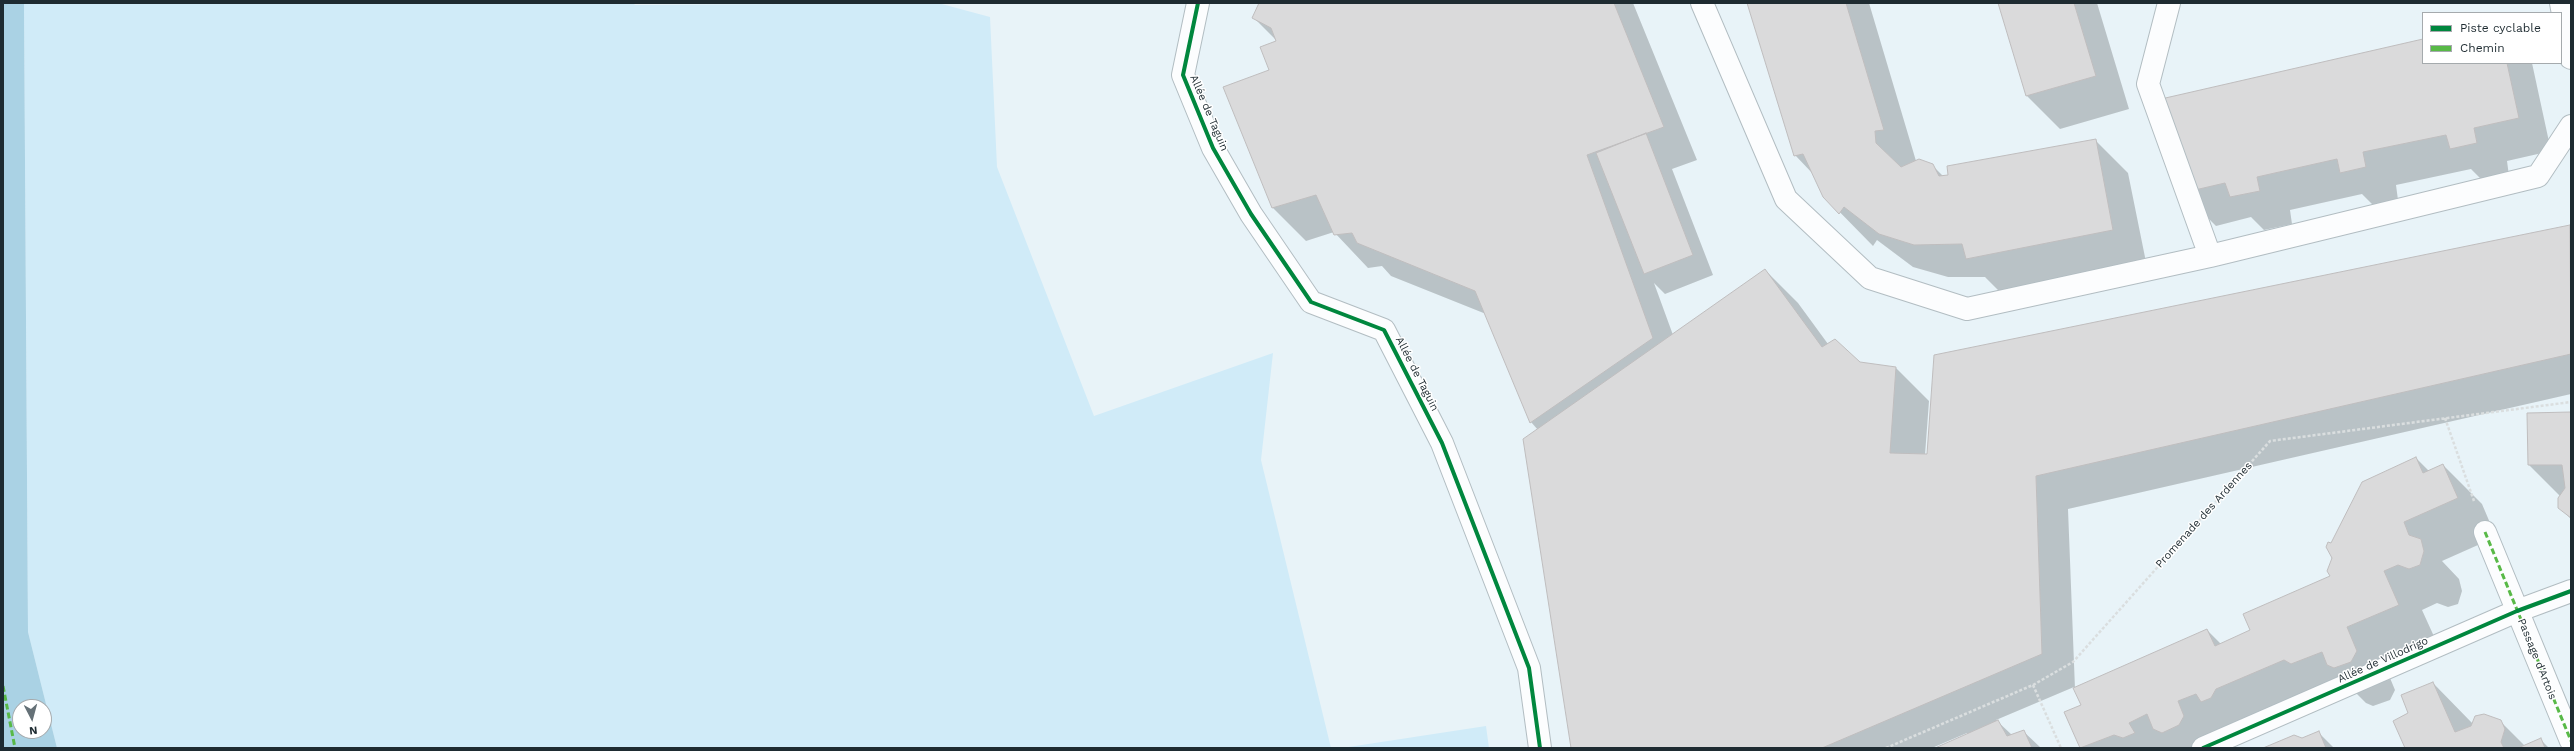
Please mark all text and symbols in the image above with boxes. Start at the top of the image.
legend [2422,12,2562,64]
text: Piste cyclable [2460,21,2541,35]
text: Chemin [2460,41,2505,55]
street label: Allée de Taguin [1187,73,1231,153]
street label: Allée de Taguin [1393,335,1441,413]
street label: Promenade des Ardennes [2153,459,2255,571]
street label: Passage d'Artois [2515,616,2559,702]
street label: Allée de Villodrigo [2336,634,2430,686]
north arrow [12,699,52,739]
text: N [28,724,38,737]

